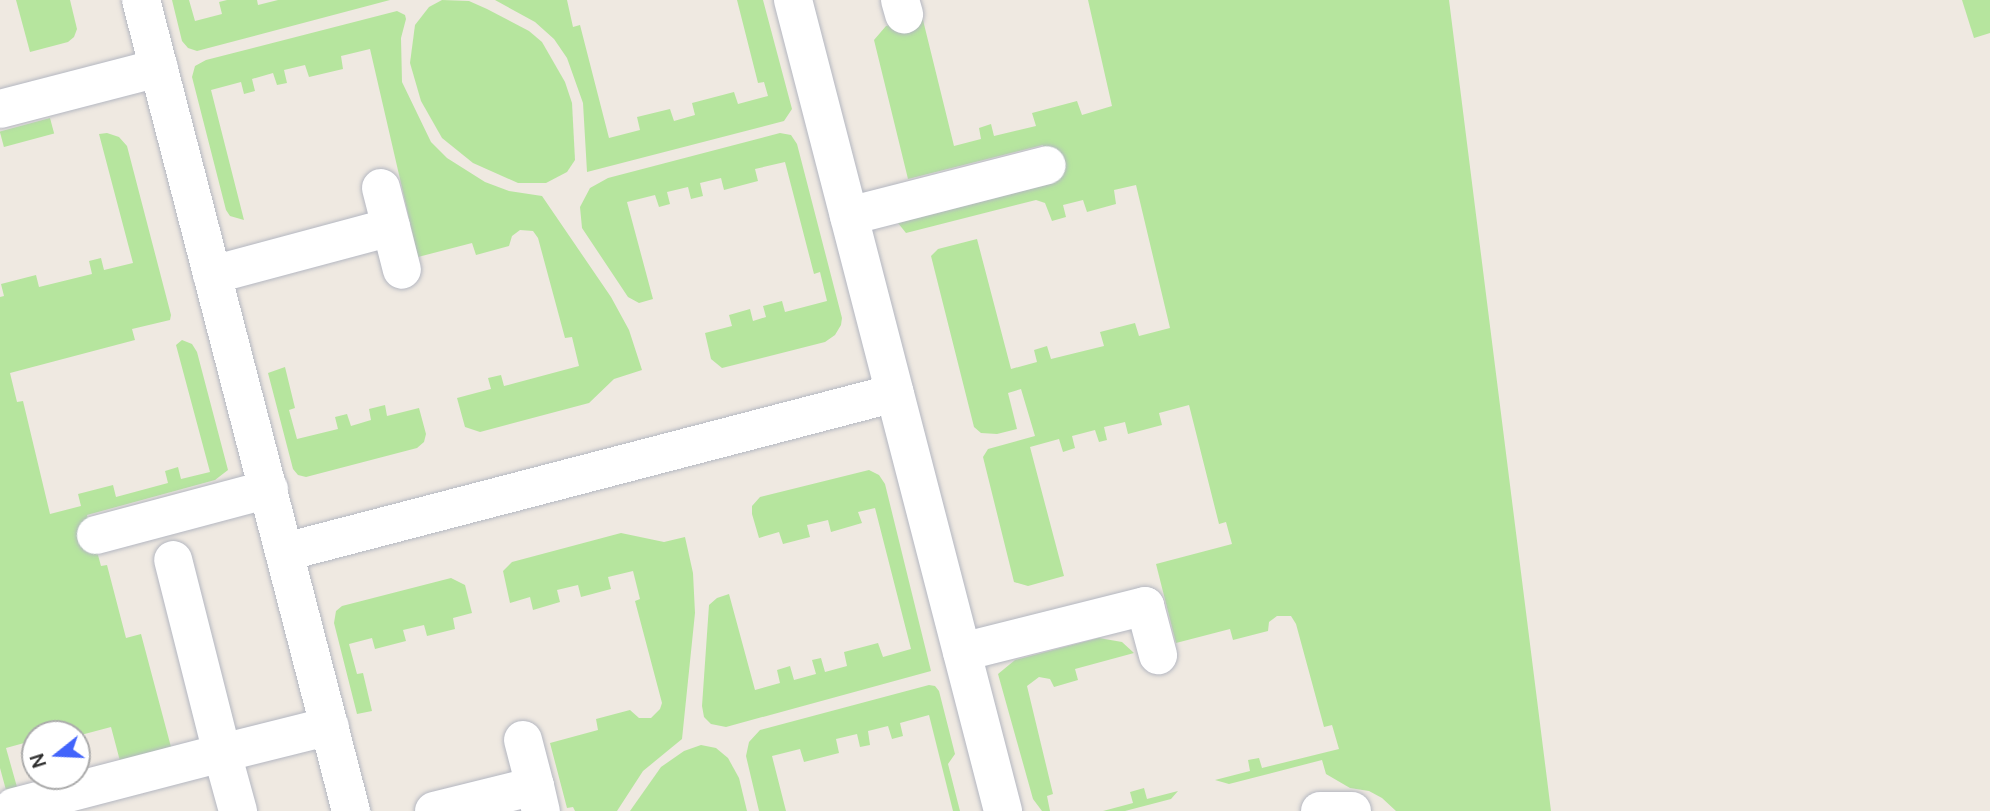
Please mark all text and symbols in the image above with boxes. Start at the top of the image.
north arrow [21,720,91,790]
text: N [23,750,52,771]

